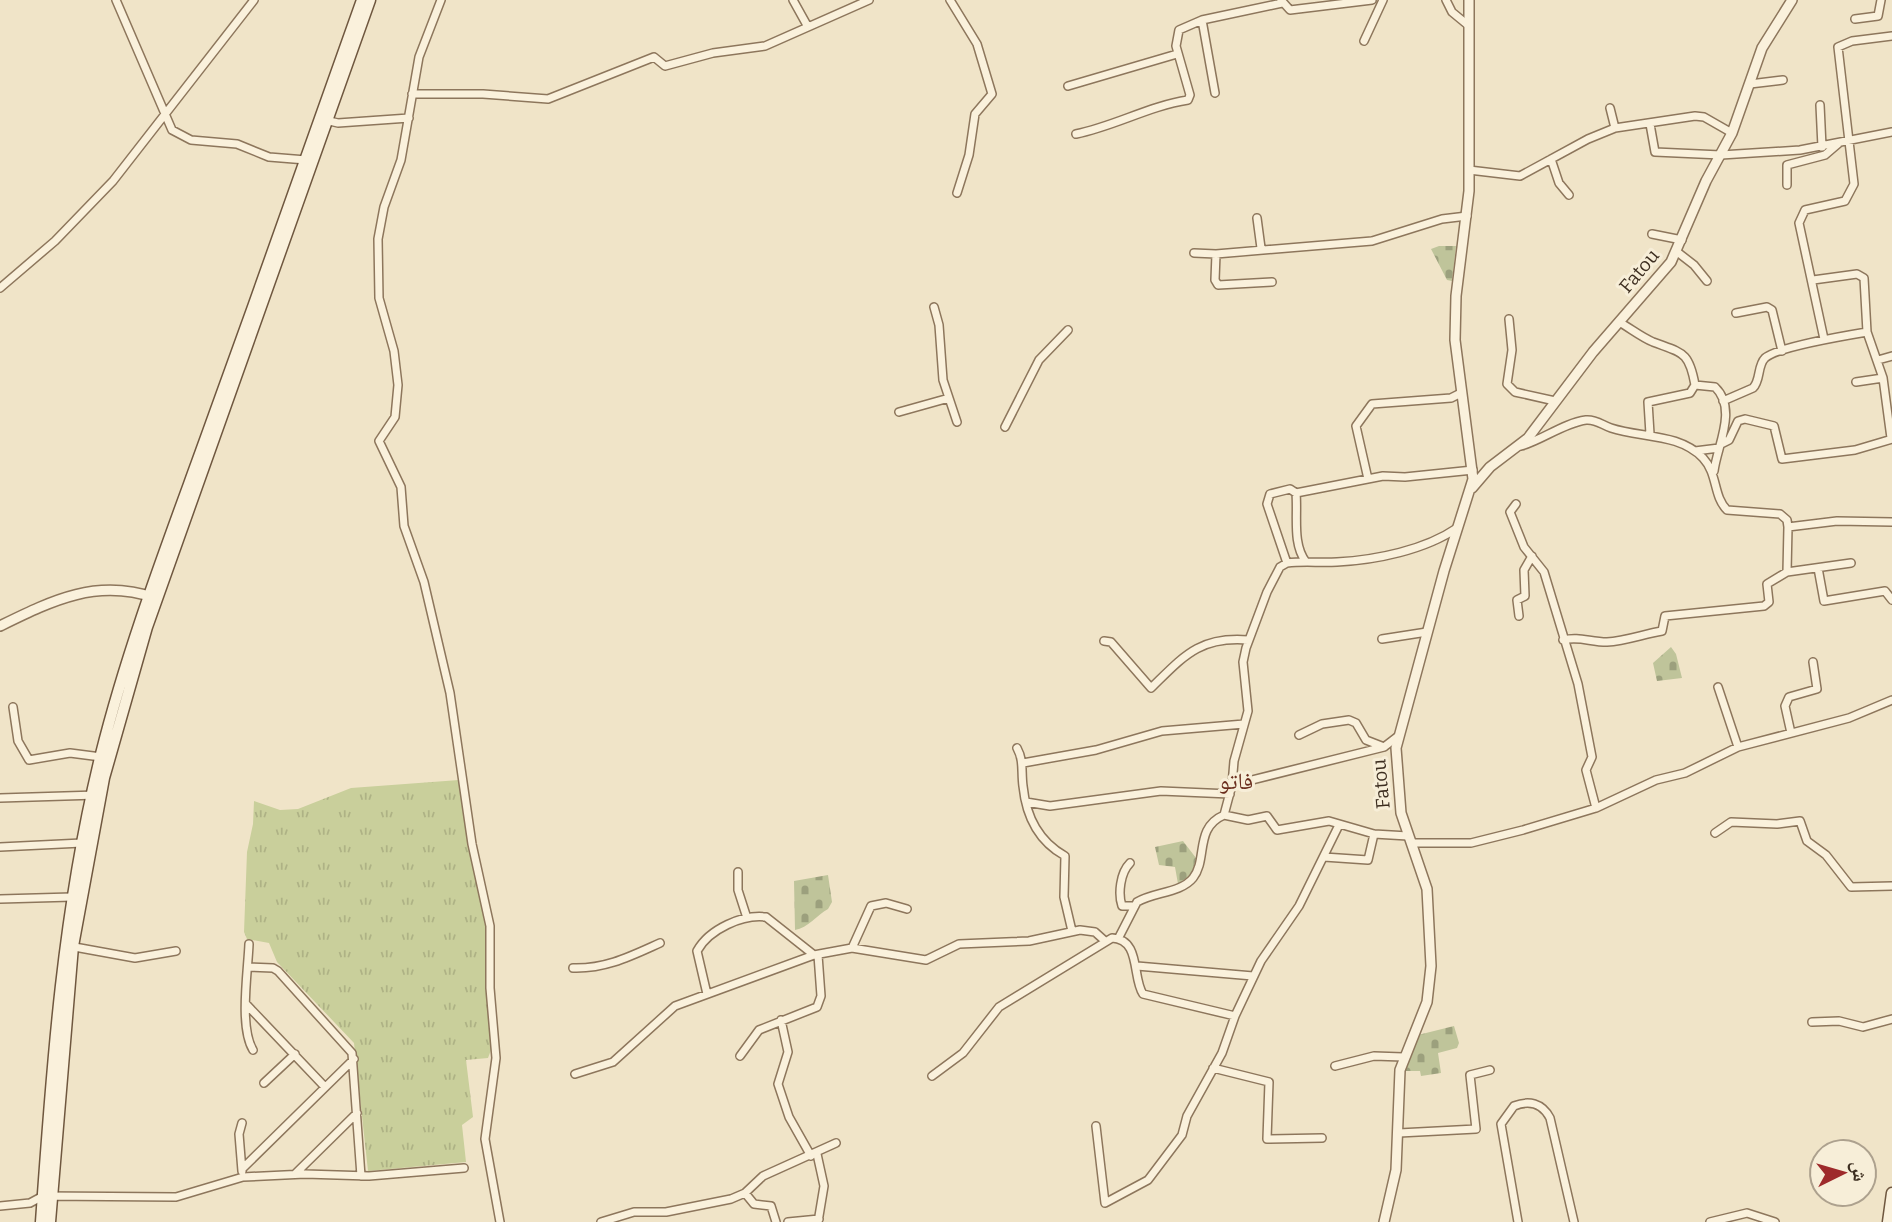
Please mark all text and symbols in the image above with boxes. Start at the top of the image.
street label: Fatou [1614,244,1664,297]
street label: Fatou [1367,758,1395,810]
district label: فاتو [1219,767,1253,795]
north arrow [1808,1138,1878,1208]
text: ش [1847,1161,1872,1183]

